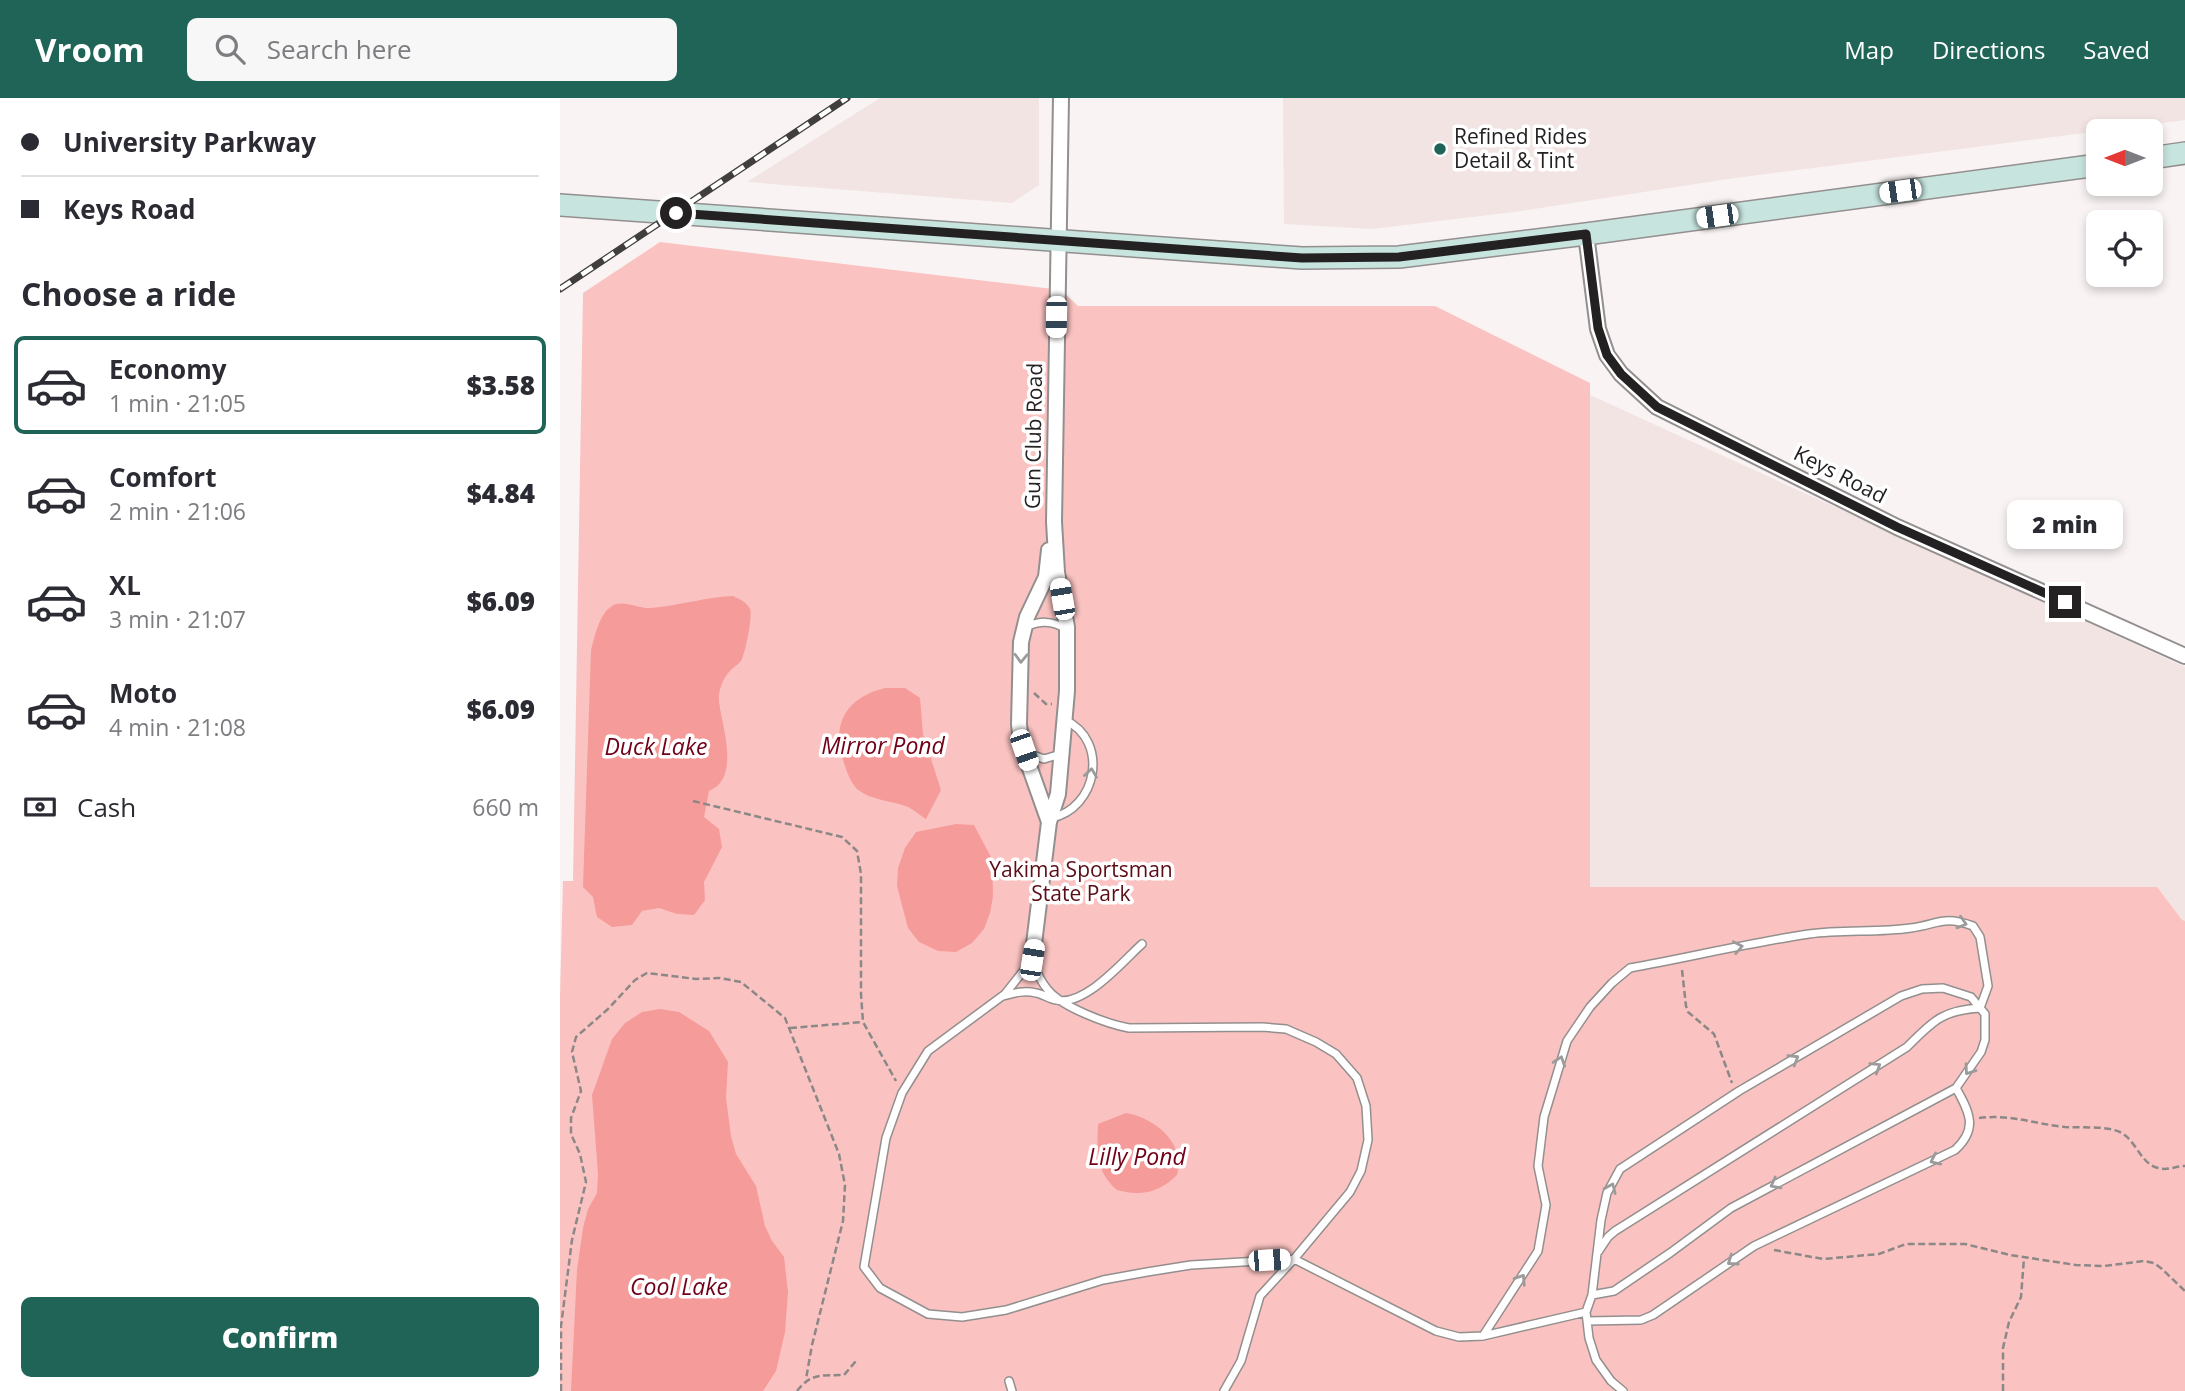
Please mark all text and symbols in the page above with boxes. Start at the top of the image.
search box [187,18,677,81]
text: Vroom [35,27,145,72]
icon: search [211,30,249,68]
text: Search here [267,31,412,67]
text: Map [1844,33,1894,66]
text: Directions [1932,33,2045,66]
text: Saved [2083,33,2150,66]
north arrow [2086,119,2163,196]
map controls [2086,119,2163,287]
place label: Refined Rides Detail & Tint [1454,122,1587,174]
text: University Parkway [63,124,316,160]
marker: Refined Rides Detail & Tint [1432,141,1448,157]
car [1878,178,1923,204]
text: Keys Road [63,191,196,227]
route start [660,197,692,229]
car [1695,203,1740,229]
button: locate [2086,210,2163,287]
text: Choose a ride [21,272,236,315]
car [1046,296,1067,338]
text: Economy [109,351,227,387]
icon: car [25,354,88,417]
street label: Gun Club Road [1018,363,1048,509]
text: $3.58 [467,367,535,403]
text: 1 min · 21:05 [109,387,246,419]
street label: Keys Road [1789,439,1892,509]
text: Comfort [109,459,216,495]
icon: car [25,462,88,525]
text: $4.84 [467,475,535,511]
text: 2 min · 21:06 [109,495,246,527]
callout: 2 min [2007,500,2123,550]
text: 2 min [2032,508,2098,540]
text: XL [109,567,141,603]
icon: car [25,570,88,633]
car [1049,576,1076,622]
text: $6.09 [467,583,535,619]
route end [2049,586,2081,618]
text: 3 min · 21:07 [109,603,246,635]
one-way arrow [1013,653,1028,664]
text: Moto [109,675,177,711]
icon: car [25,678,88,741]
text: $6.09 [467,691,535,727]
text: 4 min · 21:08 [109,711,246,743]
car [1008,727,1041,773]
water label: Mirror Pond [821,729,946,761]
water label: Duck Lake [605,730,707,762]
one-way arrow [1083,767,1098,779]
icon: cash [21,788,59,826]
text: Cash [77,789,136,825]
text: 660 m [472,791,539,823]
park label: Yakima Sportsman State Park [989,855,1173,907]
one-way arrow [1955,915,1967,929]
car [1019,938,1046,982]
one-way arrow [1732,940,1744,955]
one-way arrow [1786,1054,1799,1067]
one-way arrow [1552,1055,1567,1067]
one-way arrow [1965,1062,1977,1075]
one-way arrow [1868,1063,1881,1076]
water label: Lilly Pond [1088,1140,1186,1172]
one-way arrow [1930,1151,1942,1165]
one-way arrow [1770,1176,1782,1189]
one-way arrow [1603,1183,1617,1195]
car [1248,1248,1291,1272]
one-way arrow [1727,1253,1740,1265]
water label: Cool Lake [630,1270,728,1302]
one-way arrow [1512,1274,1525,1287]
button: Confirm [21,1297,539,1377]

